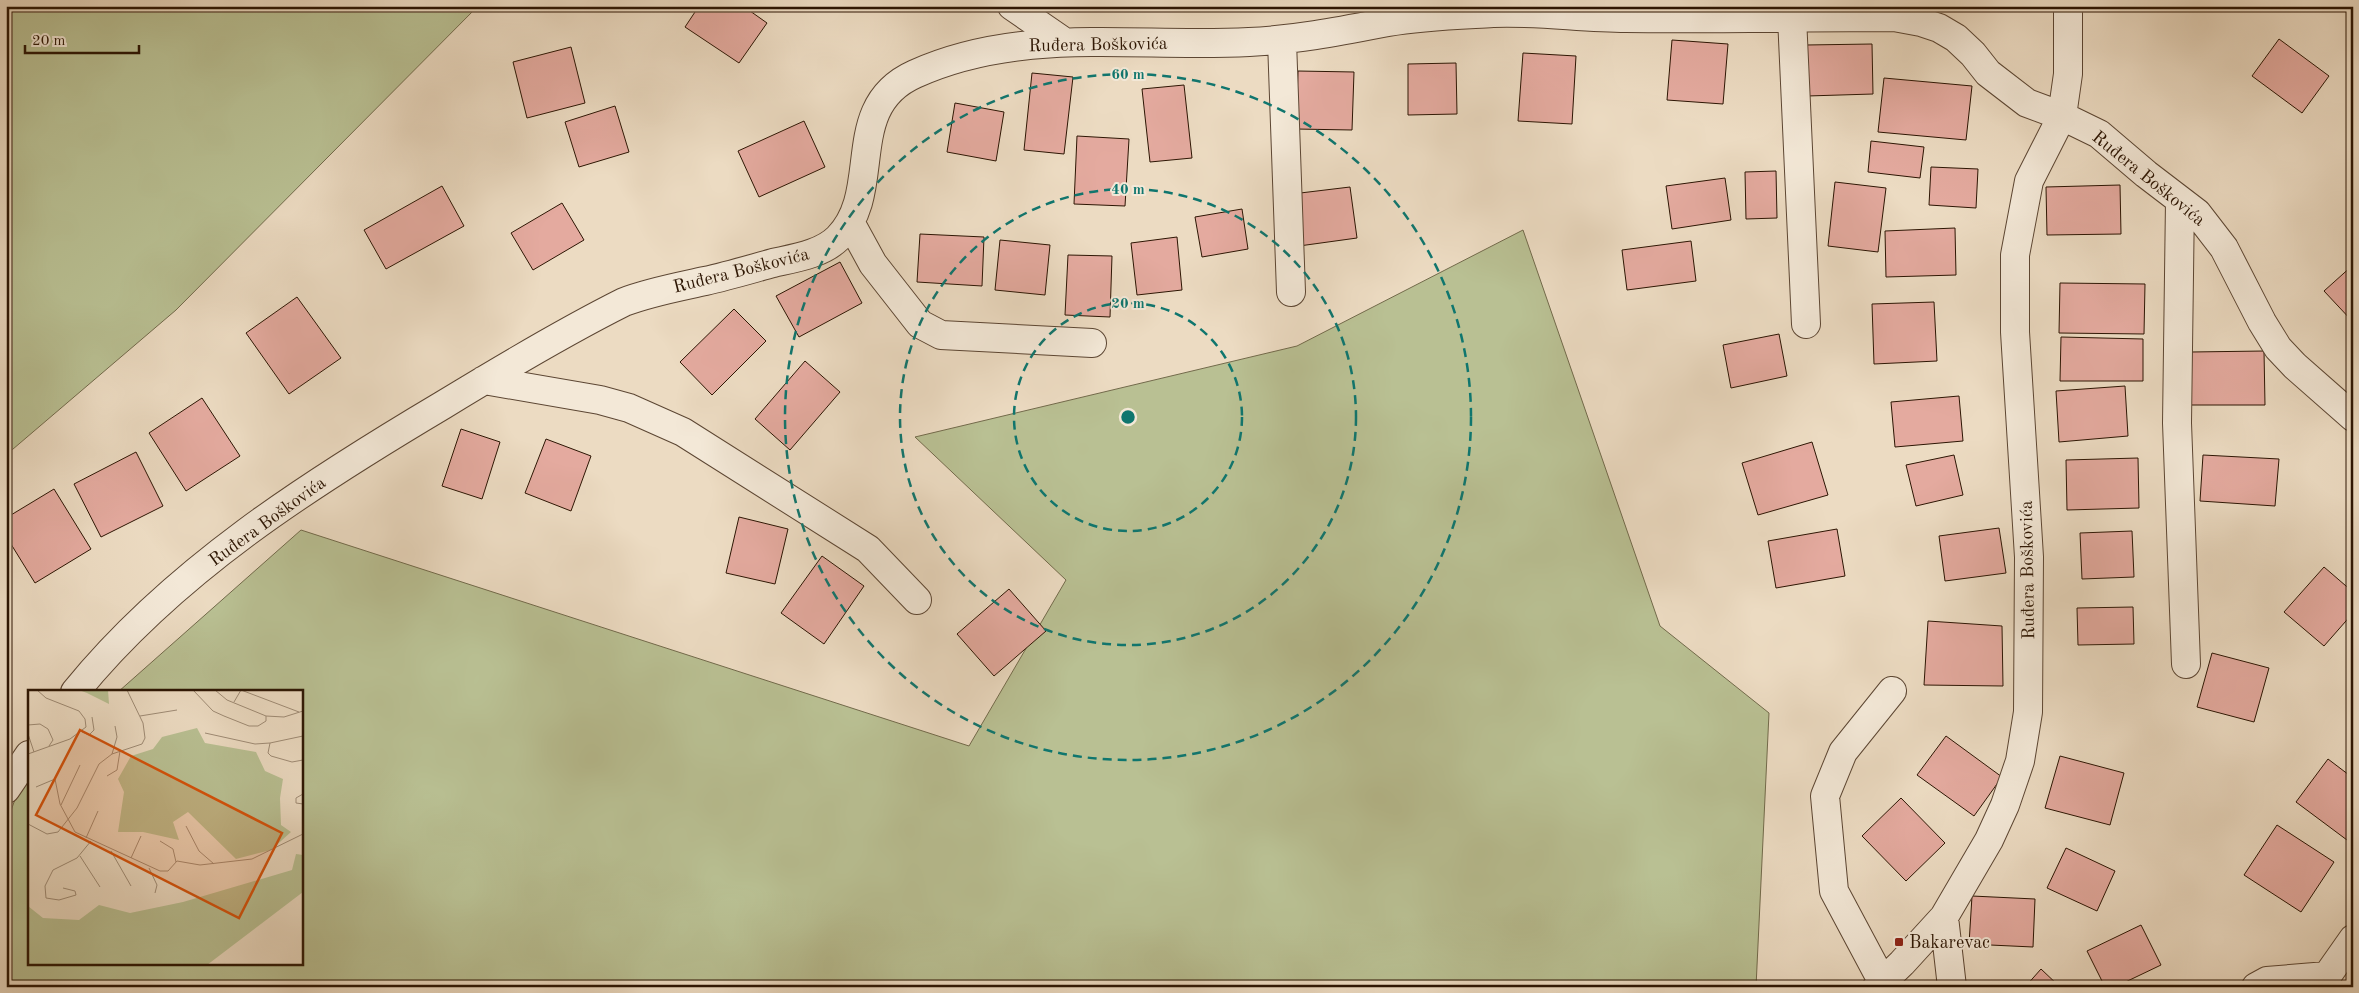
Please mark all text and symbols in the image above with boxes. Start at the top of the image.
scale bar [25,22,139,54]
text: 20 m [32,34,66,49]
street label: Ruđera Boškovića [1028,35,1168,55]
text: 60 m [1111,68,1145,83]
street label: Ruđera Boškovića [2089,128,2208,230]
text: 40 m [1111,183,1145,198]
street label: Ruđera Boškovića [671,245,811,297]
text: 20 m [1111,297,1145,312]
centre of rings [1119,408,1137,426]
street label: Ruđera Boškovića [206,474,329,570]
street label: Ruđera Boškovića [2018,500,2038,640]
inset map [28,690,302,966]
place label: Bakarevac [1909,934,1990,952]
marker: Bakarevac [1893,936,1905,948]

